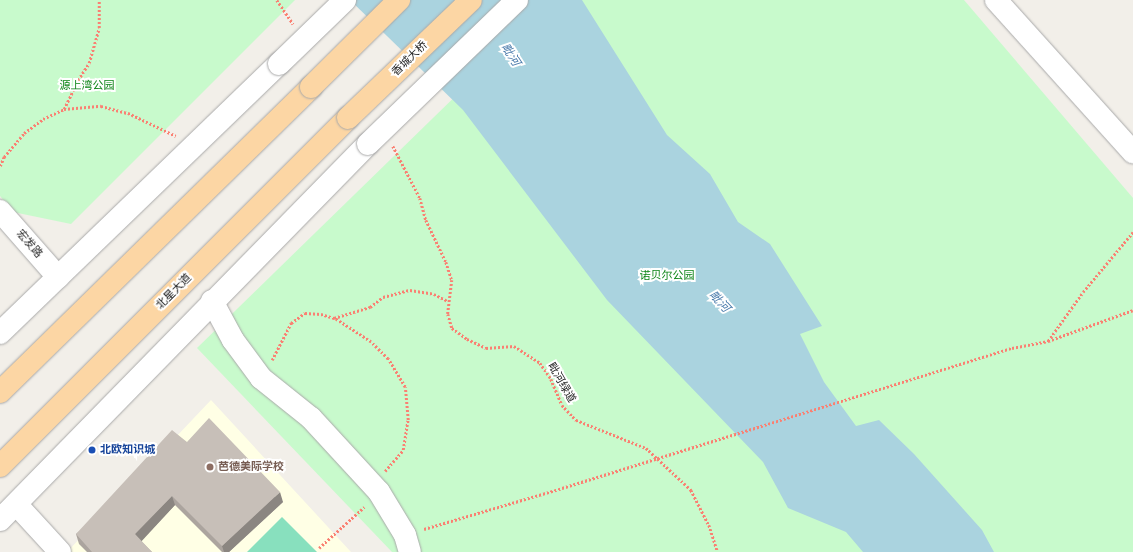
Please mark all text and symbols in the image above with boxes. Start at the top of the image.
street label: 香城大桥 [390,39,430,79]
water label: 毗河 [497,41,523,69]
park label: 源上湾公园 [60,79,114,93]
street label: 宏发路 [13,227,45,261]
park label: 诺贝尔公园 [640,269,694,283]
street label: 北星大道 [154,272,194,312]
water label: 毗河 [706,288,732,316]
street label: 毗河绿道 [544,361,578,405]
place label: 北欧知识城 [100,443,155,457]
marker: 北欧知识城 [87,445,97,455]
place label: 芭德美际学校 [218,460,284,474]
marker: 芭德美际学校 [205,462,215,472]

